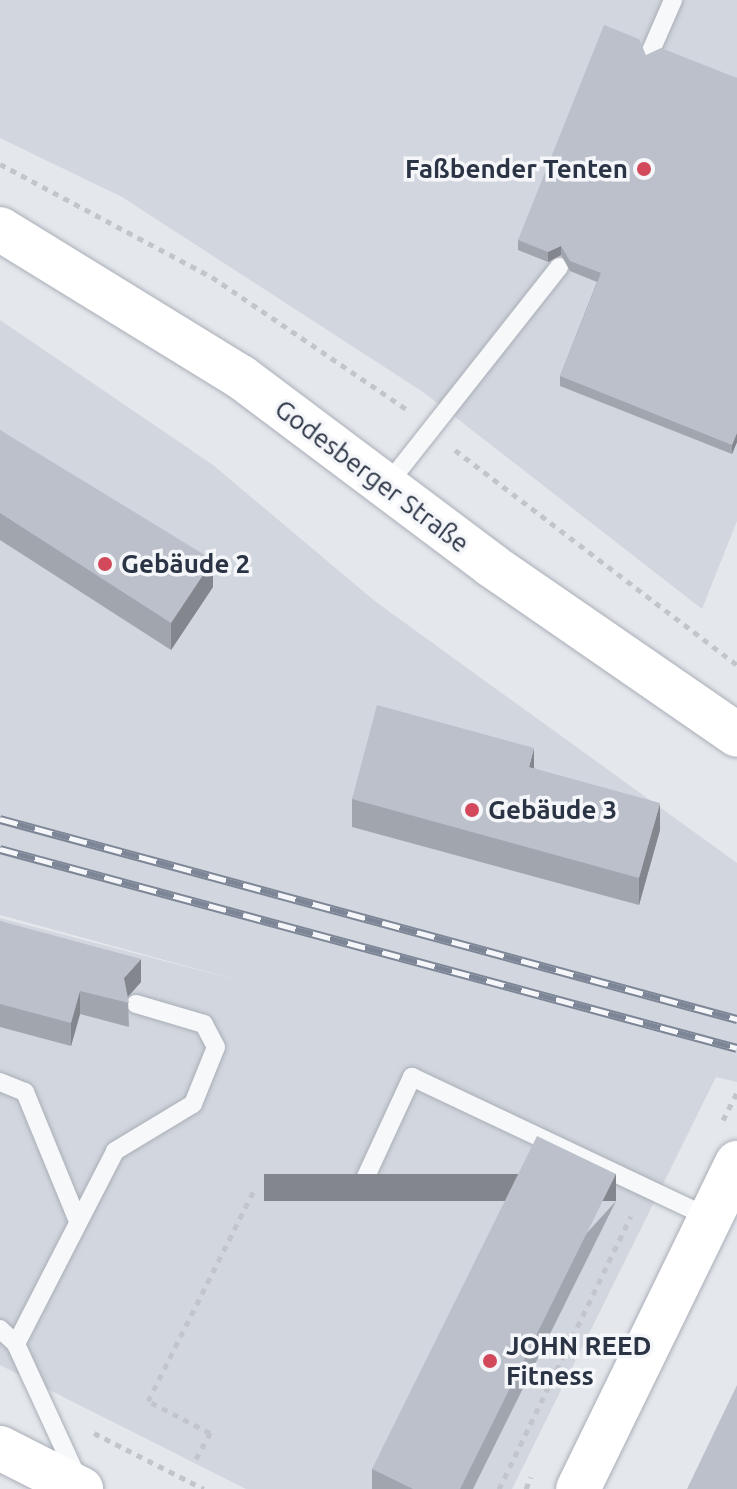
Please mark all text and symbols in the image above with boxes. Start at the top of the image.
place label: Faßbender Tenten [405,153,628,185]
marker: Faßbender Tenten [635,160,653,178]
street label: Godesberger Straße [269,393,475,559]
place label: Gebäude 2 [121,548,250,580]
marker: Gebäude 2 [96,555,114,573]
place label: Gebäude 3 [488,794,617,826]
marker: Gebäude 3 [463,801,481,819]
place label: JOHN REED Fitness [506,1330,651,1392]
marker: JOHN REED Fitness [481,1352,499,1370]

